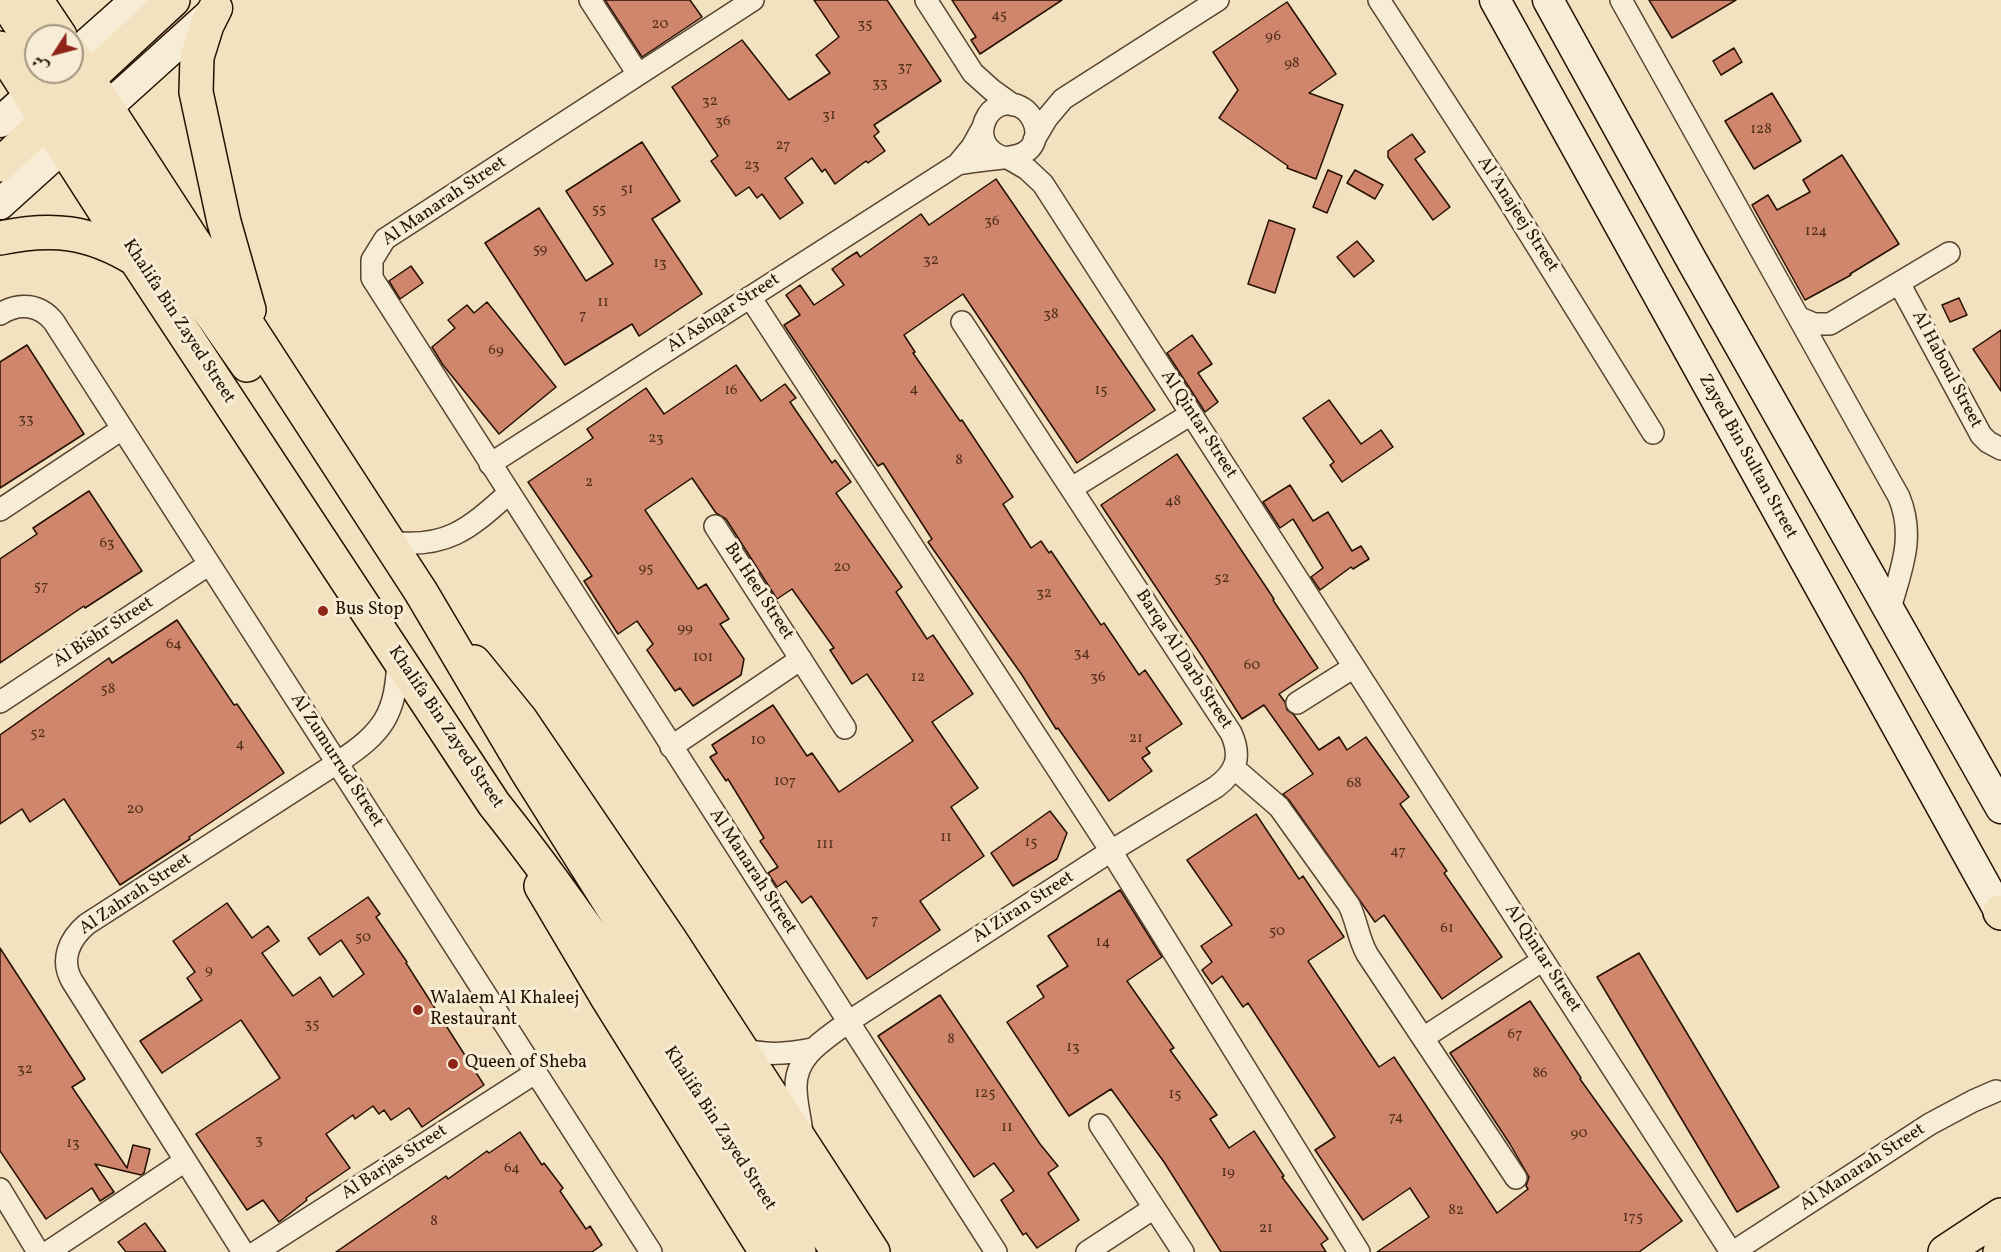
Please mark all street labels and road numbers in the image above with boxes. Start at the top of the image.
street label: Al Manarah Street [379,152,511,252]
street label: Al 'Anajeej Street [1471,153,1563,277]
street label: Khalifa Bin Zayed Street [117,236,239,408]
street label: Al Ashqar Street [664,270,784,358]
street label: Al Haboul Street [1906,308,1986,432]
street label: Al Qintar Street [1155,367,1241,483]
street label: Zayed Bin Sultan Street [1693,371,1801,543]
street label: Bu Heel Street [719,539,797,645]
street label: Barqa Al Darb Street [1130,586,1236,734]
street label: Al Bishr Street [50,593,158,673]
street label: Khalifa Bin Zayed Street [383,643,507,813]
street label: Al Zumurrud Street [285,690,387,832]
street label: Al Manarah Street [703,805,801,939]
street label: Al Zahrah Street [76,849,196,941]
street label: Al Ziran Street [969,867,1079,949]
street label: Al Qintar Street [1499,901,1585,1017]
street label: Khalifa Bin Zayed Street [658,1043,780,1215]
street label: Al Manarah Street [1796,1119,1930,1217]
street label: Al Barjas Street [338,1121,452,1205]

